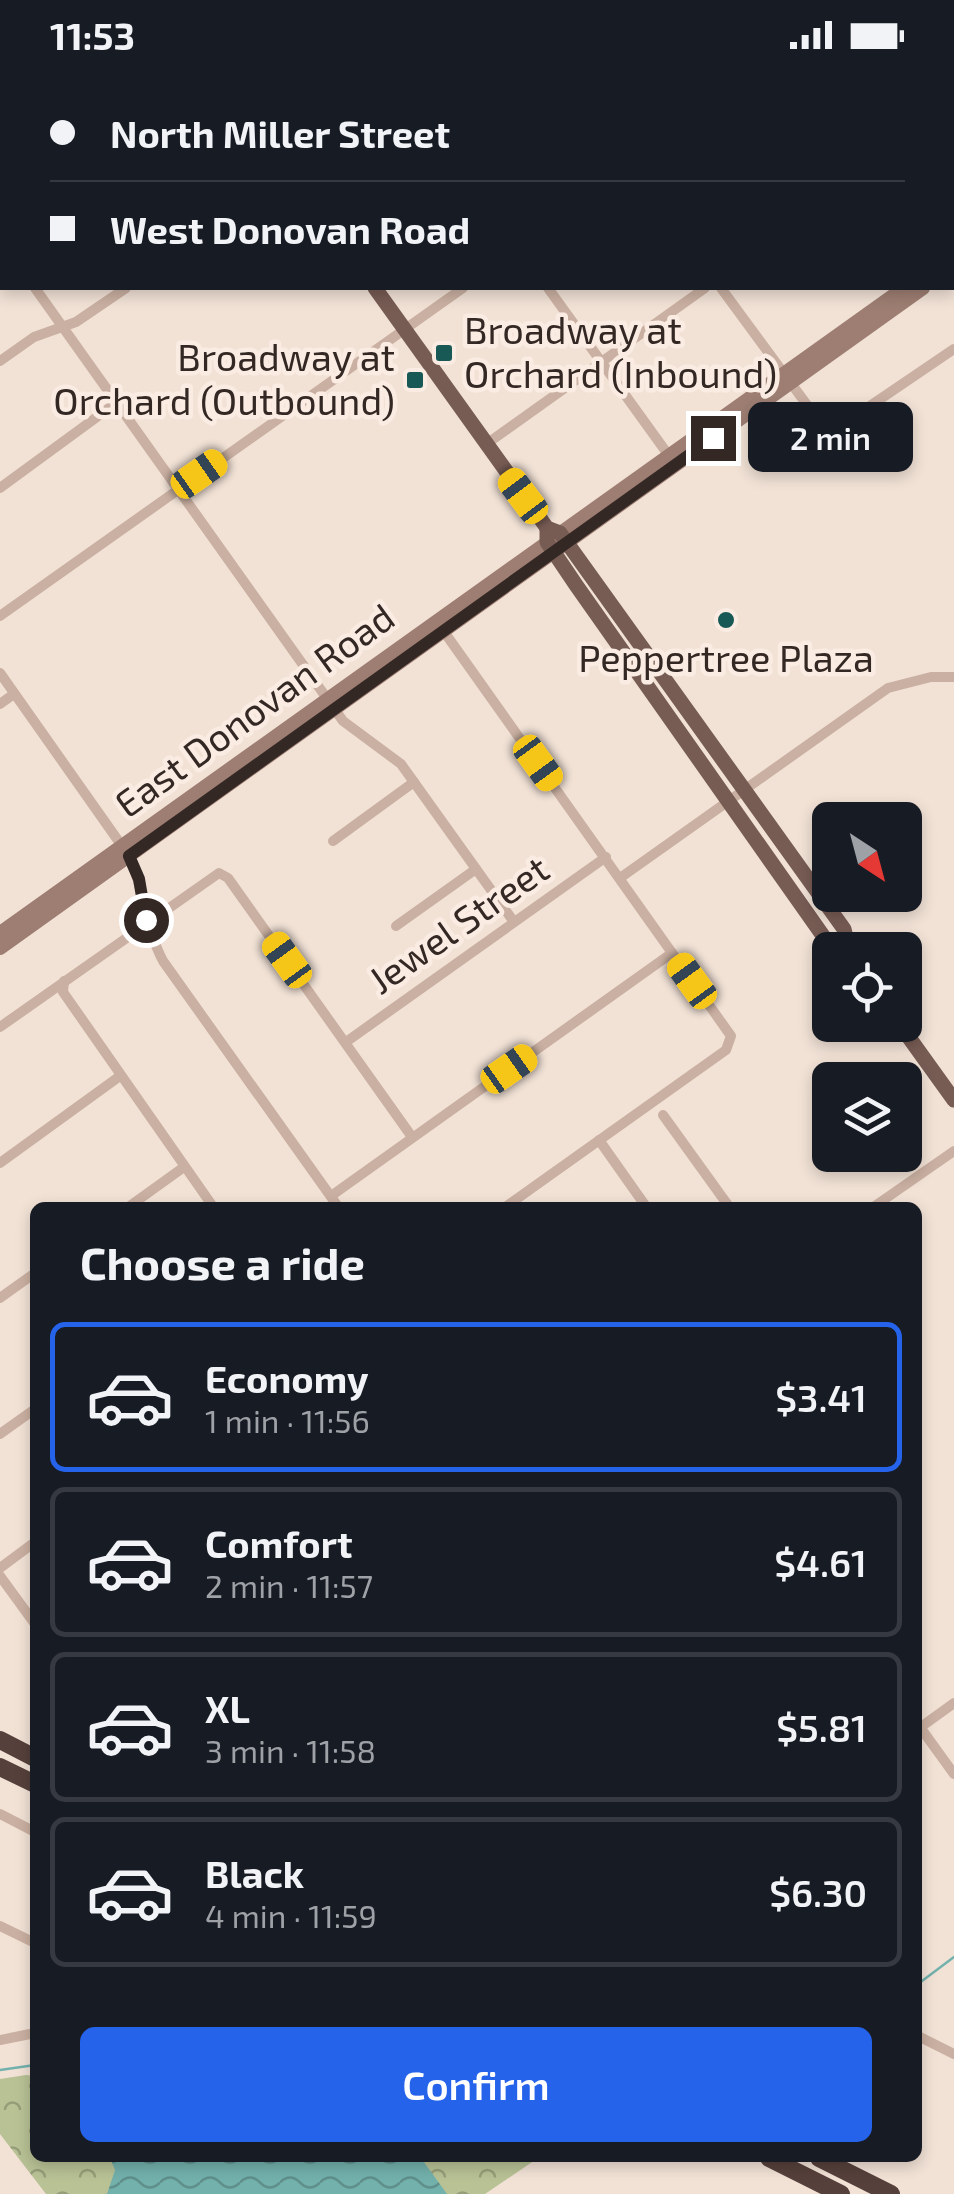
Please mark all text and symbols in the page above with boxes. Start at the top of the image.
text: 11:53 [50,12,135,58]
text: North Miller Street [110,110,450,156]
text: West Donovan Road [110,206,470,252]
place label: Broadway at Orchard (Inbound) [464,306,777,396]
place label: Broadway at Orchard (Outbound) [53,333,395,423]
marker: Broadway at Orchard (Inbound) [433,342,455,364]
marker: Broadway at Orchard (Outbound) [404,369,426,391]
callout: 2 min [748,403,913,473]
route end [691,416,736,461]
text: 2 min [790,418,871,456]
car [166,445,232,503]
car [493,463,553,529]
street label: East Donovan Road [105,593,402,826]
marker: Peppertree Plaza [715,609,737,631]
place label: Peppertree Plaza [578,634,874,680]
car [508,730,568,796]
north arrow [812,802,922,912]
map controls [812,802,922,1172]
street label: Jewel Street [359,844,557,1002]
route start [124,898,169,943]
car [257,927,317,993]
button: locate [812,932,922,1042]
car [662,948,722,1014]
car [476,1040,542,1098]
button: layers [812,1062,922,1172]
text: Choose a ride [80,1235,365,1289]
icon: car [85,1352,175,1442]
text: Economy [205,1355,369,1401]
text: $3.41 [775,1374,867,1420]
text: 1 min · 11:56 [205,1401,370,1439]
icon: car [85,1517,175,1607]
text: Comfort [205,1520,353,1566]
text: $4.61 [774,1539,867,1585]
text: 2 min · 11:57 [205,1566,373,1604]
icon: car [85,1682,175,1772]
text: XL [205,1685,250,1731]
text: $5.81 [776,1704,867,1750]
text: 3 min · 11:58 [205,1731,376,1769]
icon: car [85,1847,175,1937]
text: Black [205,1850,304,1896]
text: $6.30 [769,1869,867,1915]
text: 4 min · 11:59 [205,1896,377,1934]
button: Confirm [80,2027,872,2142]

